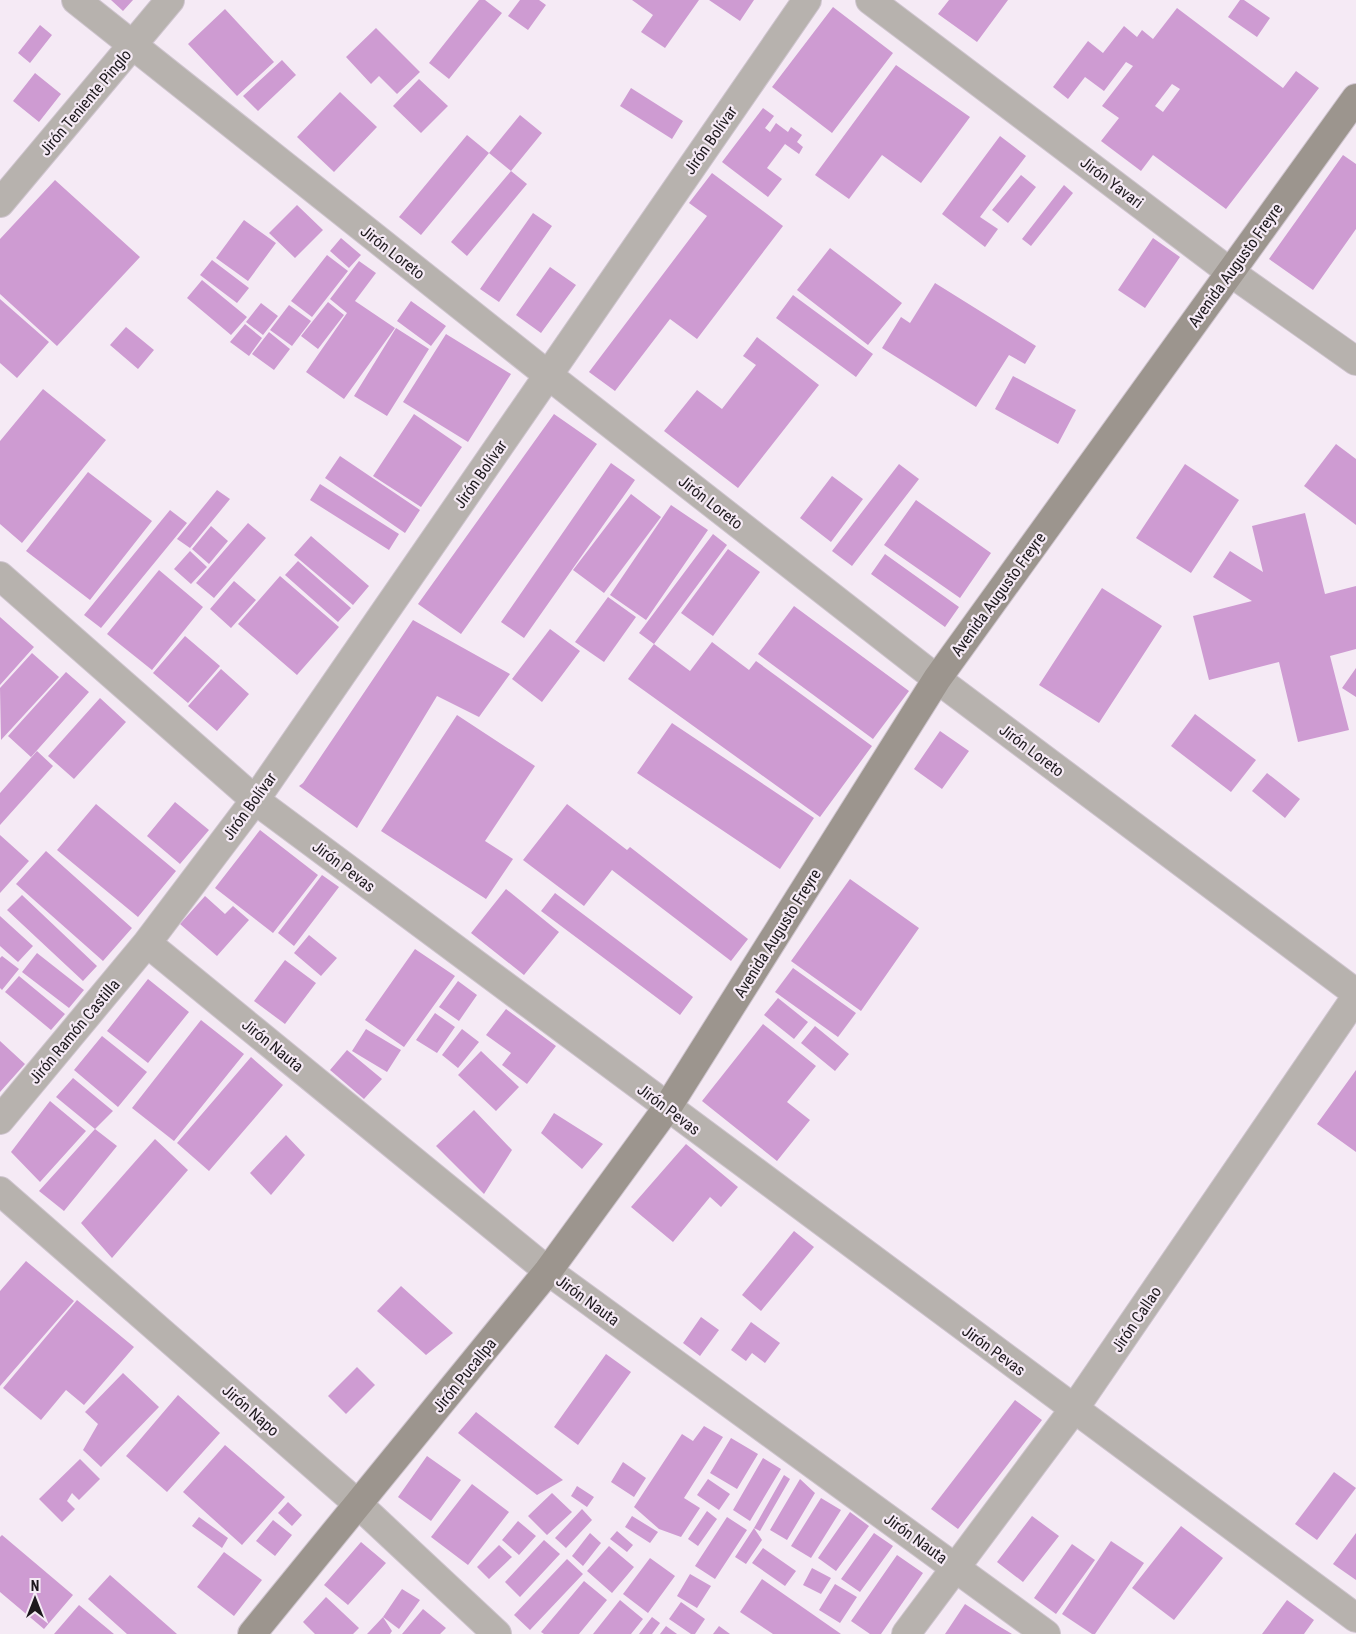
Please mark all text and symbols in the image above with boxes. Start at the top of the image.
street label: Jirón Teniente Pinglo [35,45,135,159]
street label: Jirón Bolívar [680,102,741,178]
street label: Jirón Yavari [1076,153,1147,212]
street label: Avenida Augusto Freyre [1184,200,1287,331]
street label: Jirón Loreto [357,221,429,283]
street label: Jirón Bolívar [450,436,511,512]
street label: Jirón Loreto [675,471,747,533]
street label: Avenida Augusto Freyre [947,529,1050,660]
street label: Jirón Loreto [996,720,1068,781]
street label: Jirón Bolívar [218,769,280,844]
street label: Jirón Pevas [309,837,379,896]
street label: Avenida Augusto Freyre [730,865,825,1001]
street label: Jirón Ramón Castilla [25,975,124,1087]
street label: Jirón Nauta [238,1015,307,1076]
street label: Jirón Pevas [634,1080,704,1139]
street label: Jirón Nauta [552,1271,623,1330]
street label: Jirón Callao [1107,1283,1165,1356]
street label: Jirón Pevas [958,1321,1029,1380]
street label: Jirón Pucallpa [429,1334,500,1416]
street label: Jirón Napo [218,1381,283,1440]
street label: Jirón Nauta [880,1509,951,1568]
north arrow [10,1574,60,1624]
text: N [31,1578,39,1594]

